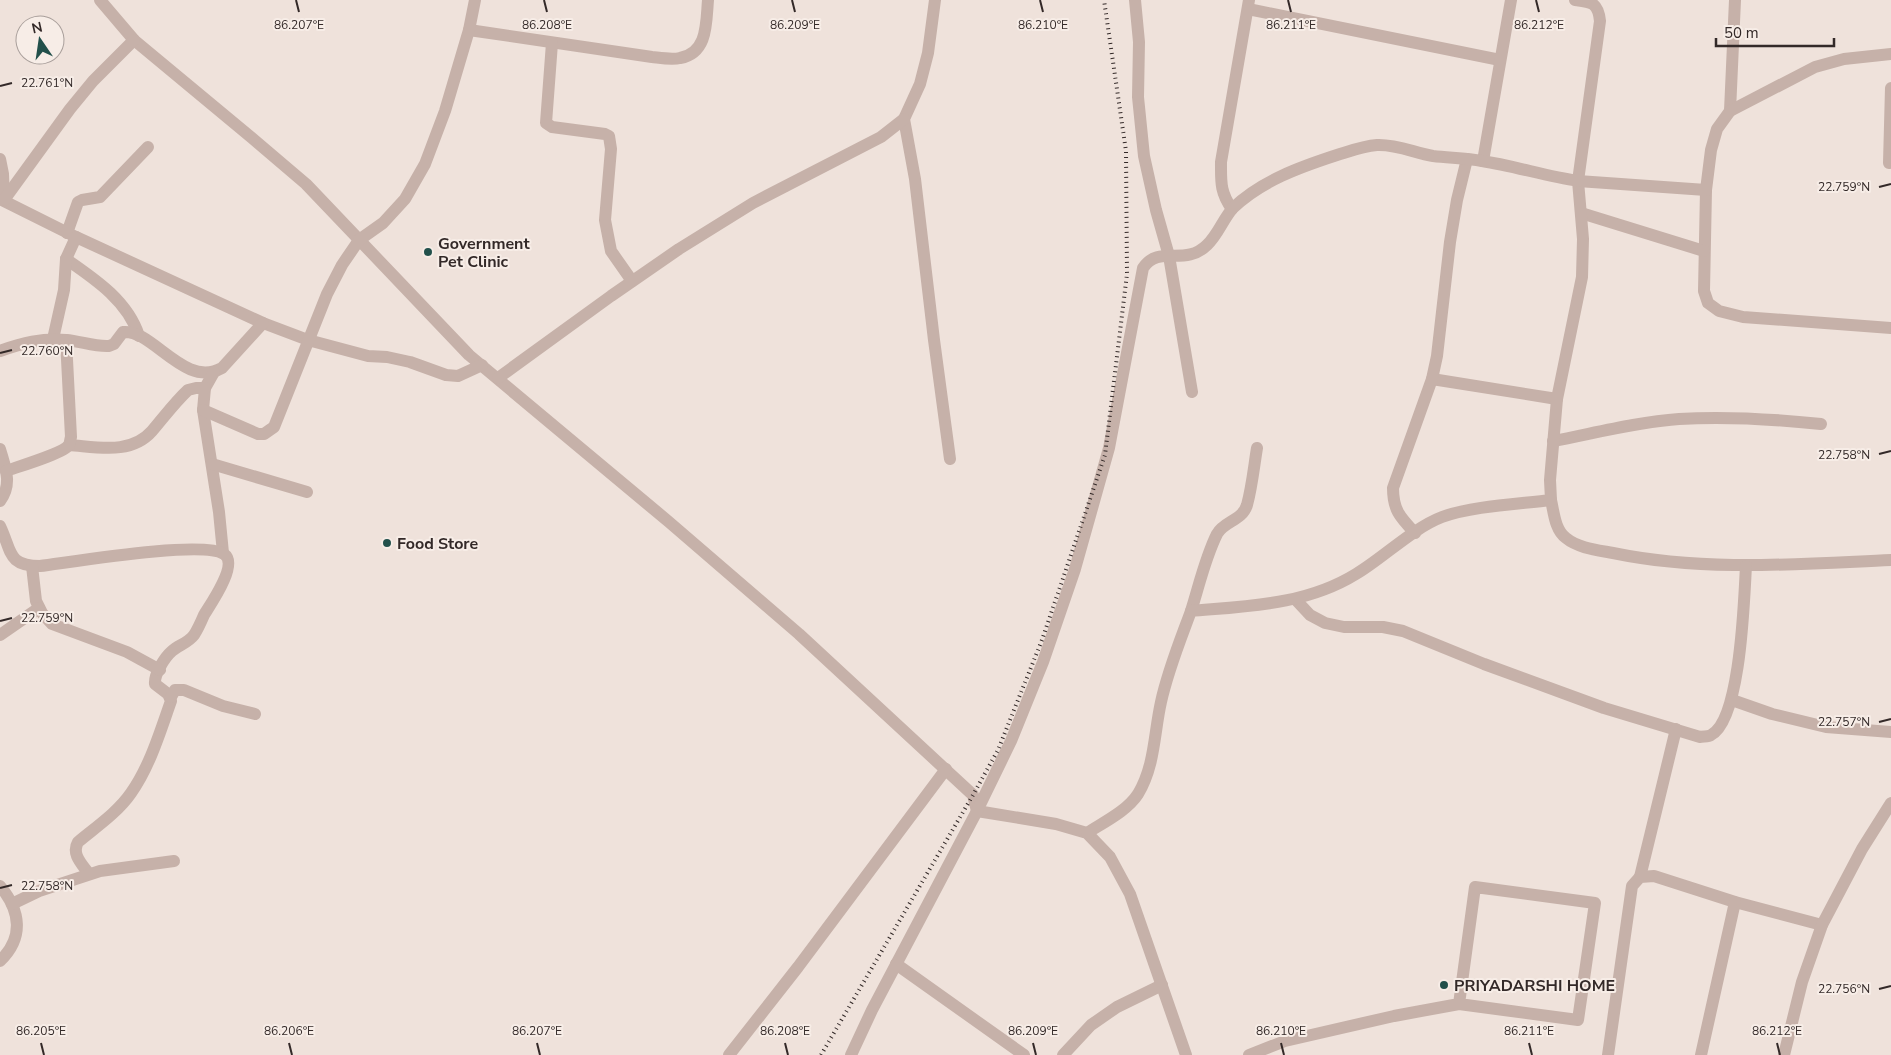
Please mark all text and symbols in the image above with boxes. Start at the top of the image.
north arrow [15,15,65,65]
scale bar [1716,15,1834,47]
text: N [30,17,44,38]
text: 86.207°E [274,17,324,33]
text: 86.208°E [522,17,572,33]
text: 86.209°E [770,17,820,33]
text: 86.210°E [1018,17,1068,33]
text: 86.211°E [1266,17,1316,33]
text: 86.212°E [1514,17,1564,33]
text: 50 m [1724,23,1759,43]
text: 22.761°N [21,75,73,91]
text: 22.759°N [1818,179,1870,195]
place label: Government Pet Clinic [438,233,530,273]
marker: Government Pet Clinic [422,246,434,258]
text: 22.760°N [21,343,73,359]
text: 22.758°N [1818,447,1870,463]
place label: Food Store [397,533,478,555]
marker: Food Store [381,537,393,549]
text: 22.759°N [21,610,73,626]
text: 22.757°N [1818,714,1870,730]
text: 22.758°N [21,878,73,894]
place label: PRIYADARSHI HOME [1454,975,1615,997]
marker: PRIYADARSHI HOME [1438,979,1450,991]
text: 22.756°N [1818,981,1870,997]
text: 86.205°E [16,1023,66,1039]
text: 86.206°E [264,1023,314,1039]
text: 86.207°E [512,1023,562,1039]
text: 86.208°E [760,1023,810,1039]
text: 86.209°E [1008,1023,1058,1039]
text: 86.210°E [1256,1023,1306,1039]
text: 86.211°E [1504,1023,1554,1039]
text: 86.212°E [1752,1023,1802,1039]

